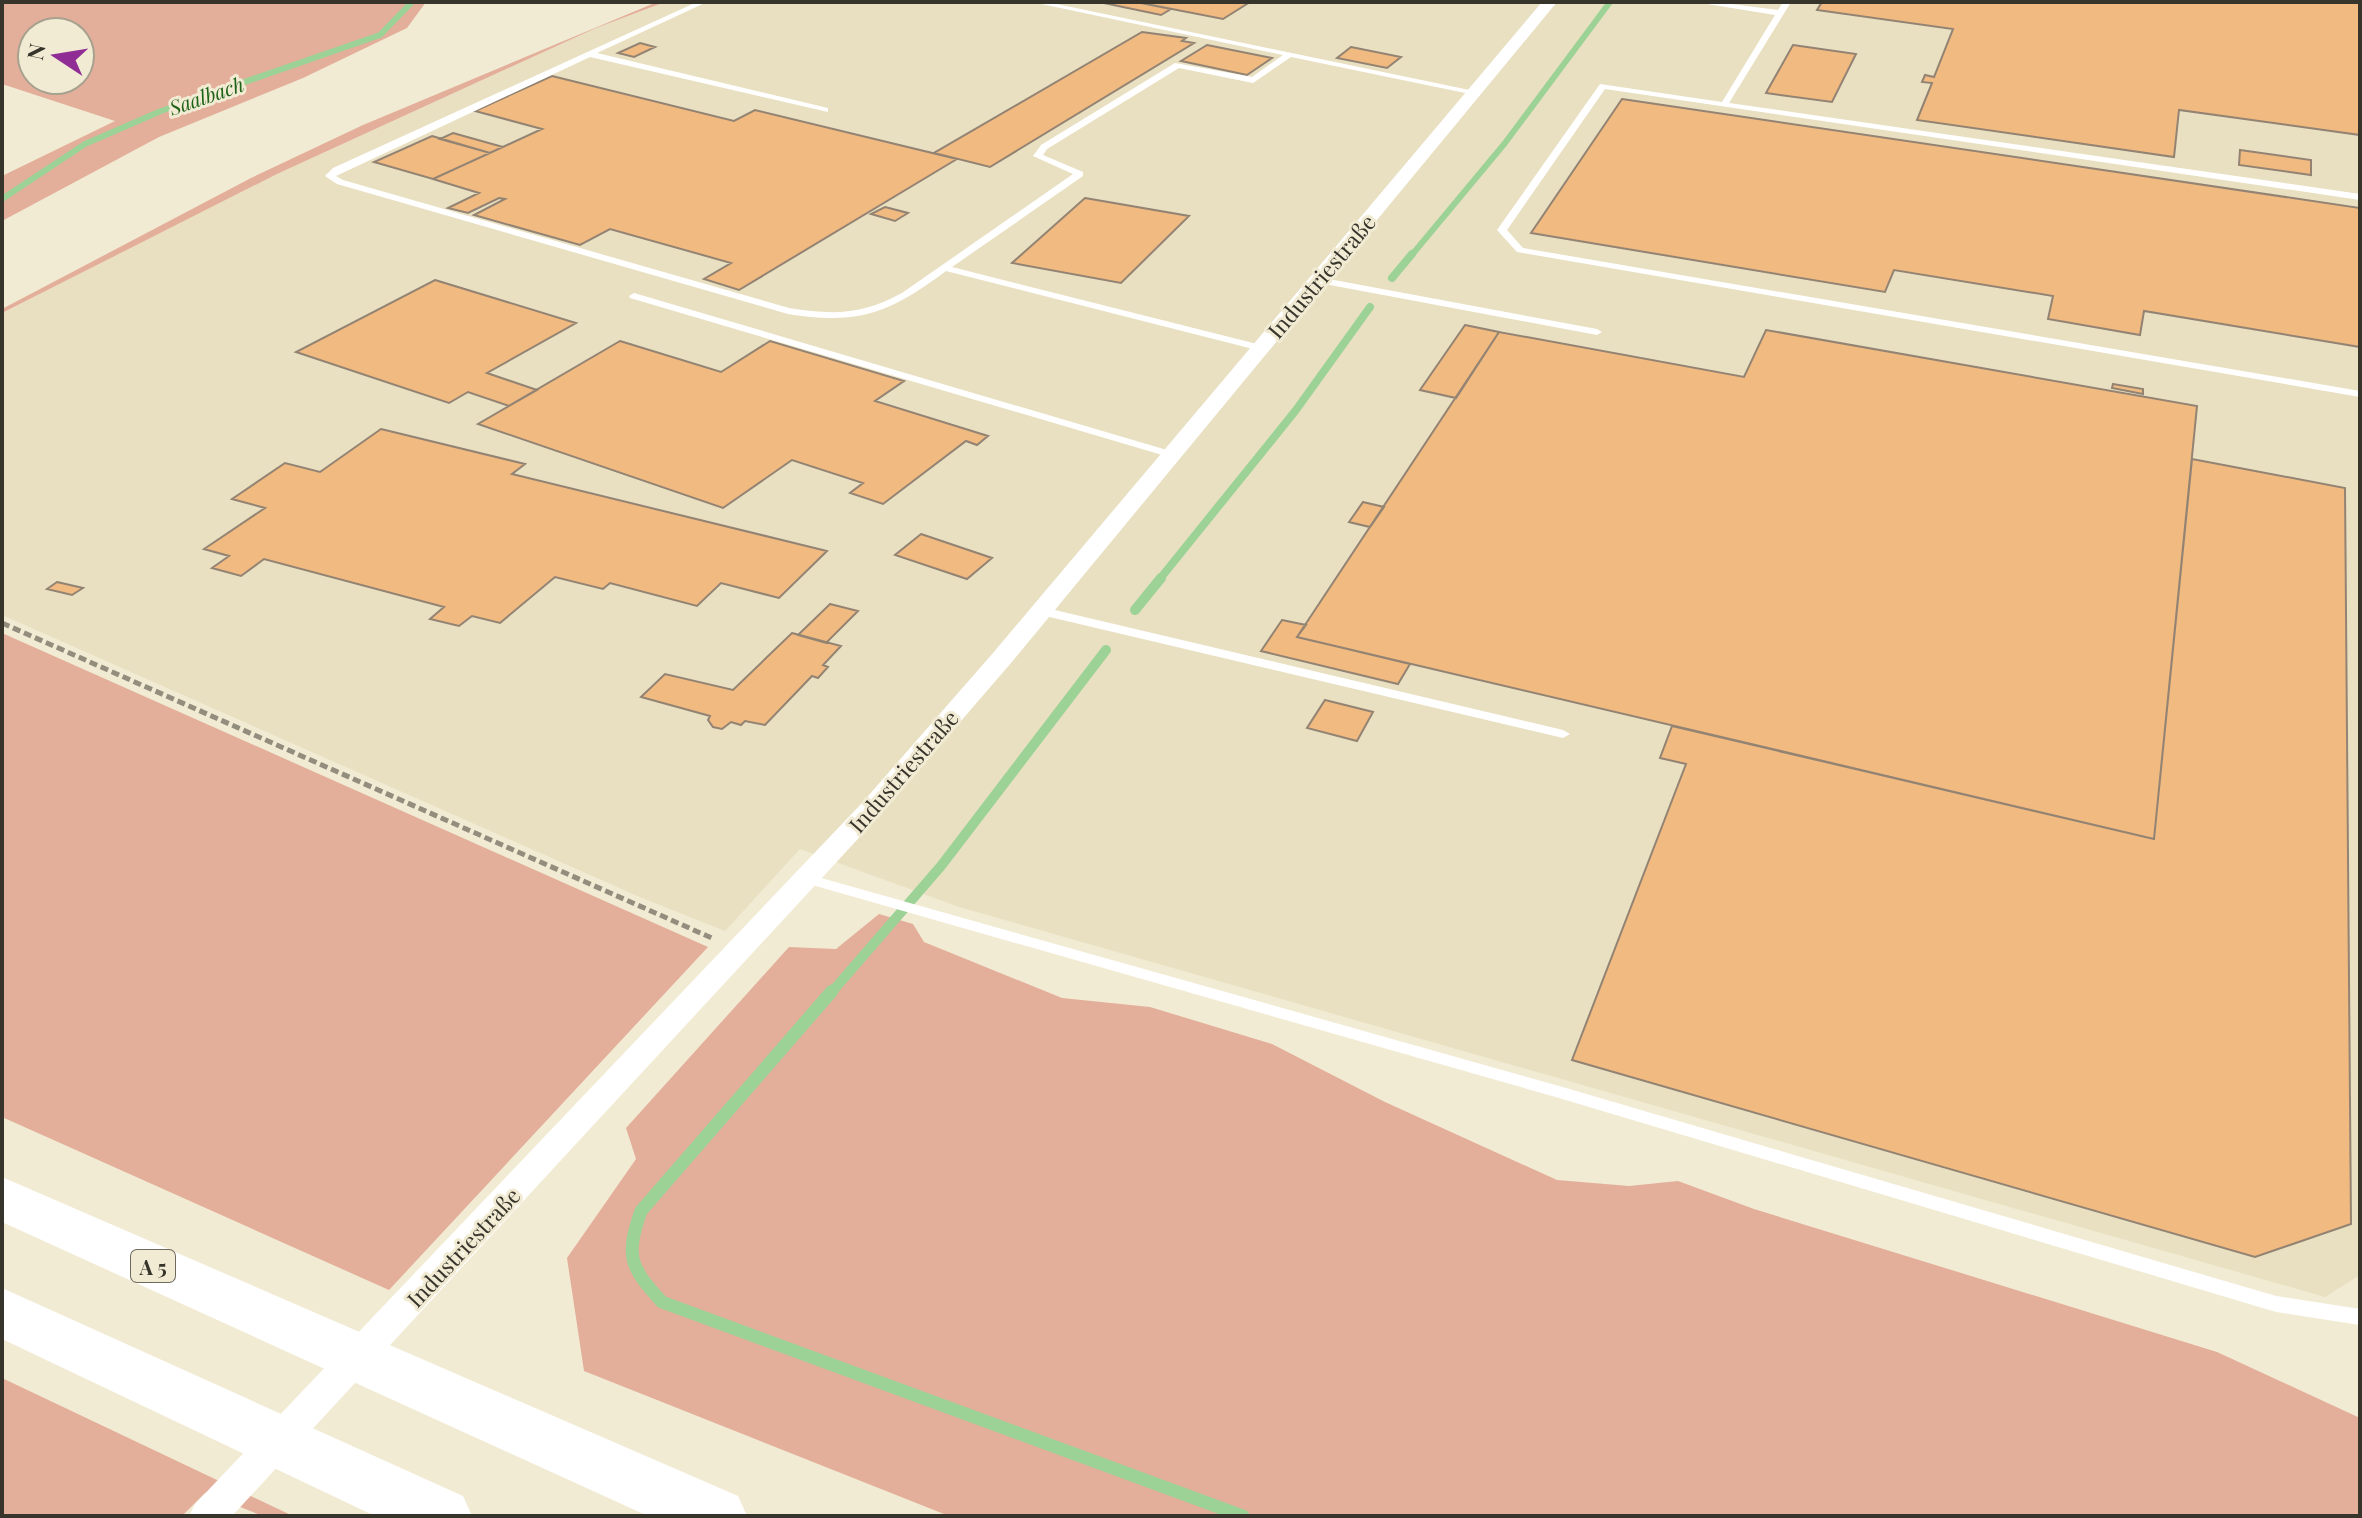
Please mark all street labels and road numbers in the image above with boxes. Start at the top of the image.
street label: Industriestraße [1260,208,1382,344]
street label: Industriestraße [841,703,965,839]
street label: Industriestraße [400,1181,526,1313]
road number: A 5 [131,1250,175,1282]

